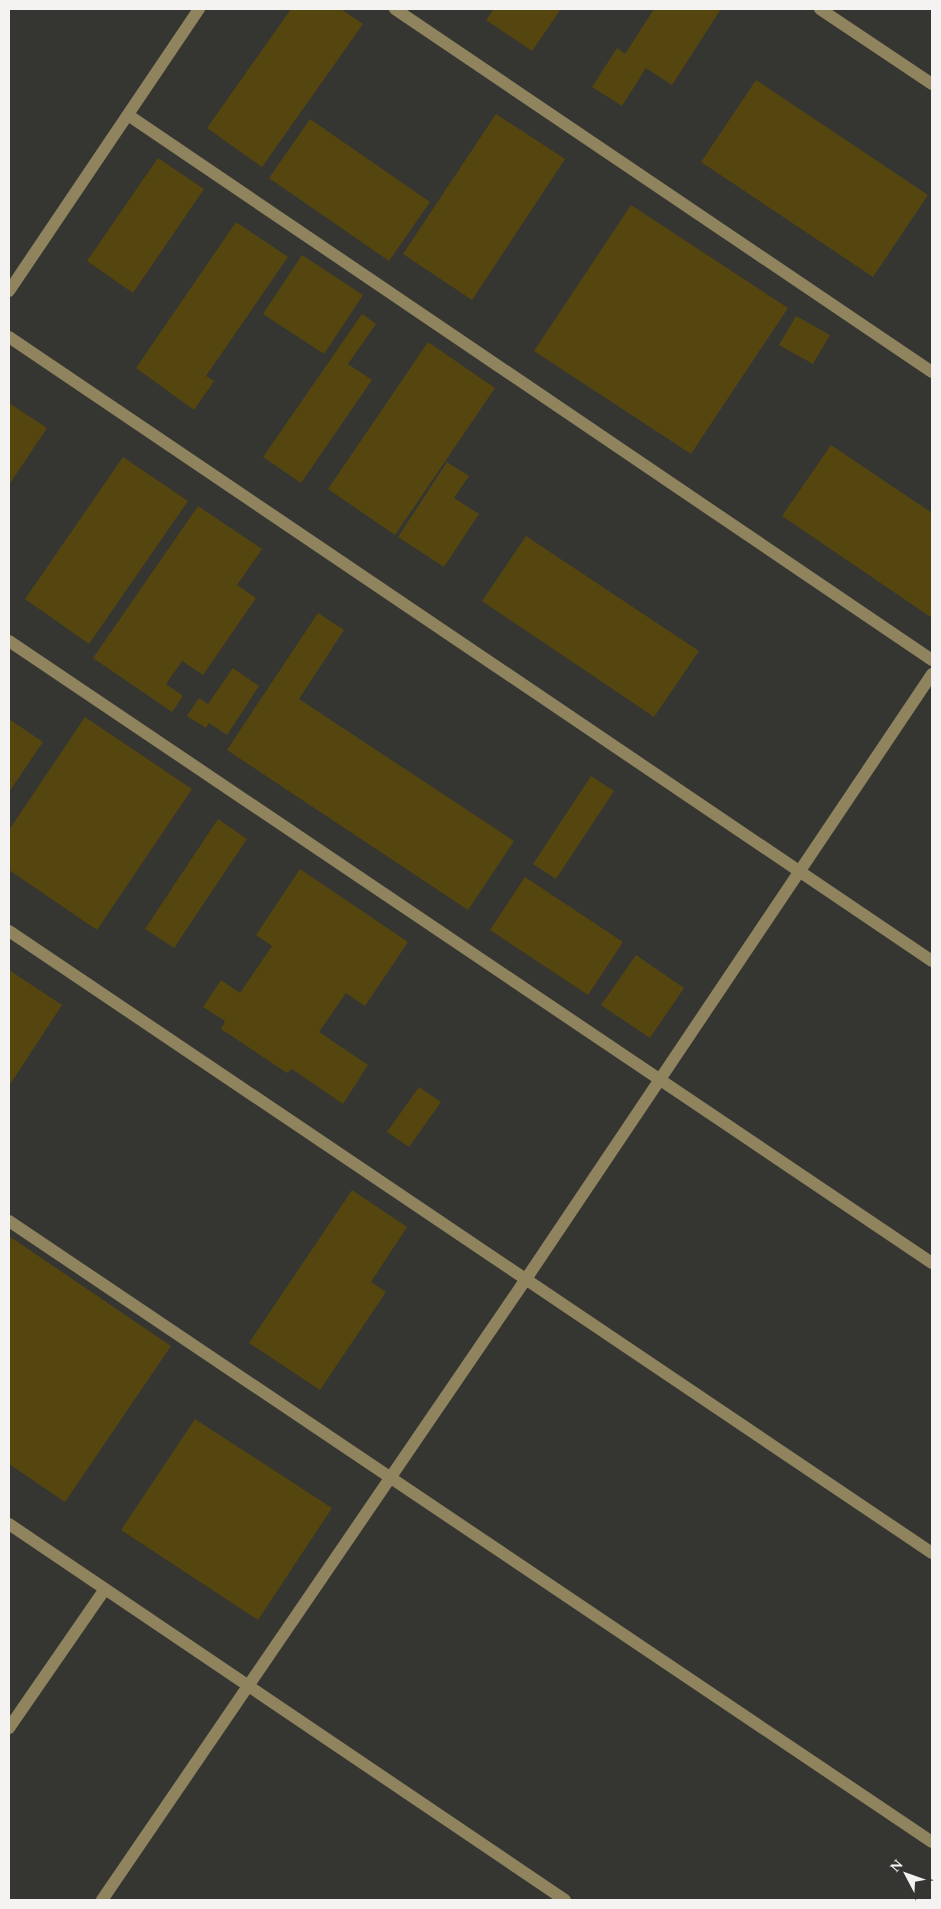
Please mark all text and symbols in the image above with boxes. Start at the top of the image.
north arrow [881,1849,931,1899]
text: N [885,1855,908,1877]

